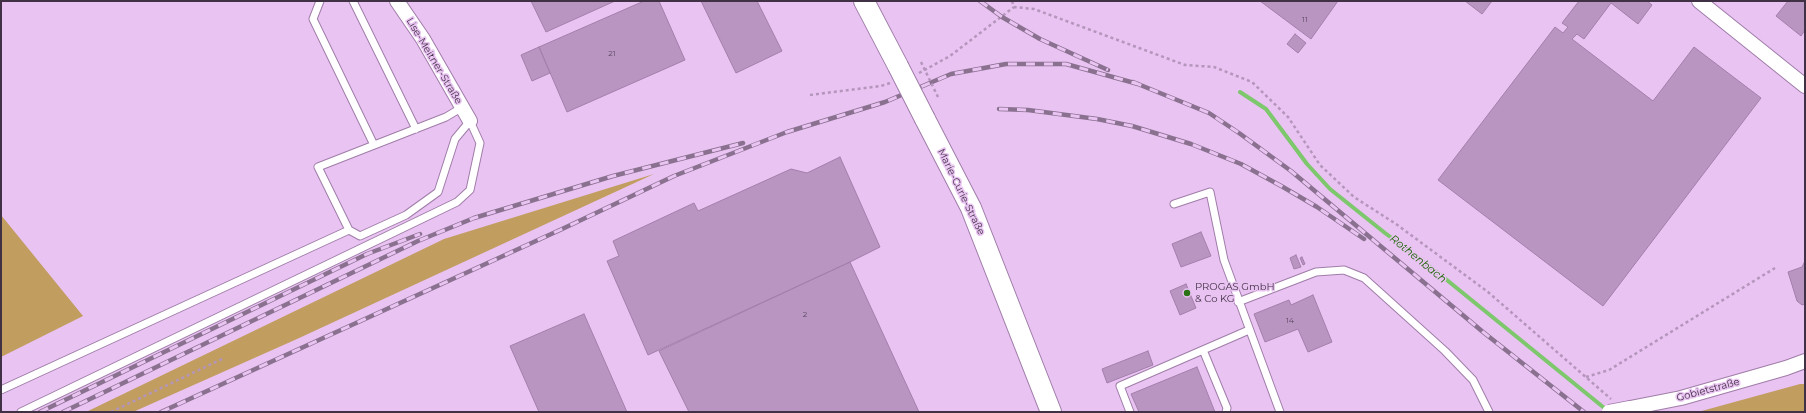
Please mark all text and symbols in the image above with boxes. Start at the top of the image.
house number: 11 [1302,15,1308,25]
street label: Lise-Meitner-Straße [404,16,464,106]
house number: 21 [608,49,616,59]
street label: Marie-Curie-Straße [935,147,987,237]
water label: Rothenbach [1387,232,1449,286]
place label: PROGAS GmbH & Co KG [1195,281,1275,304]
marker: PROGAS GmbH & Co KG [1182,288,1192,298]
house number: 2 [803,310,807,320]
house number: 14 [1286,316,1294,326]
street label: Gobietstraße [1675,376,1741,404]

